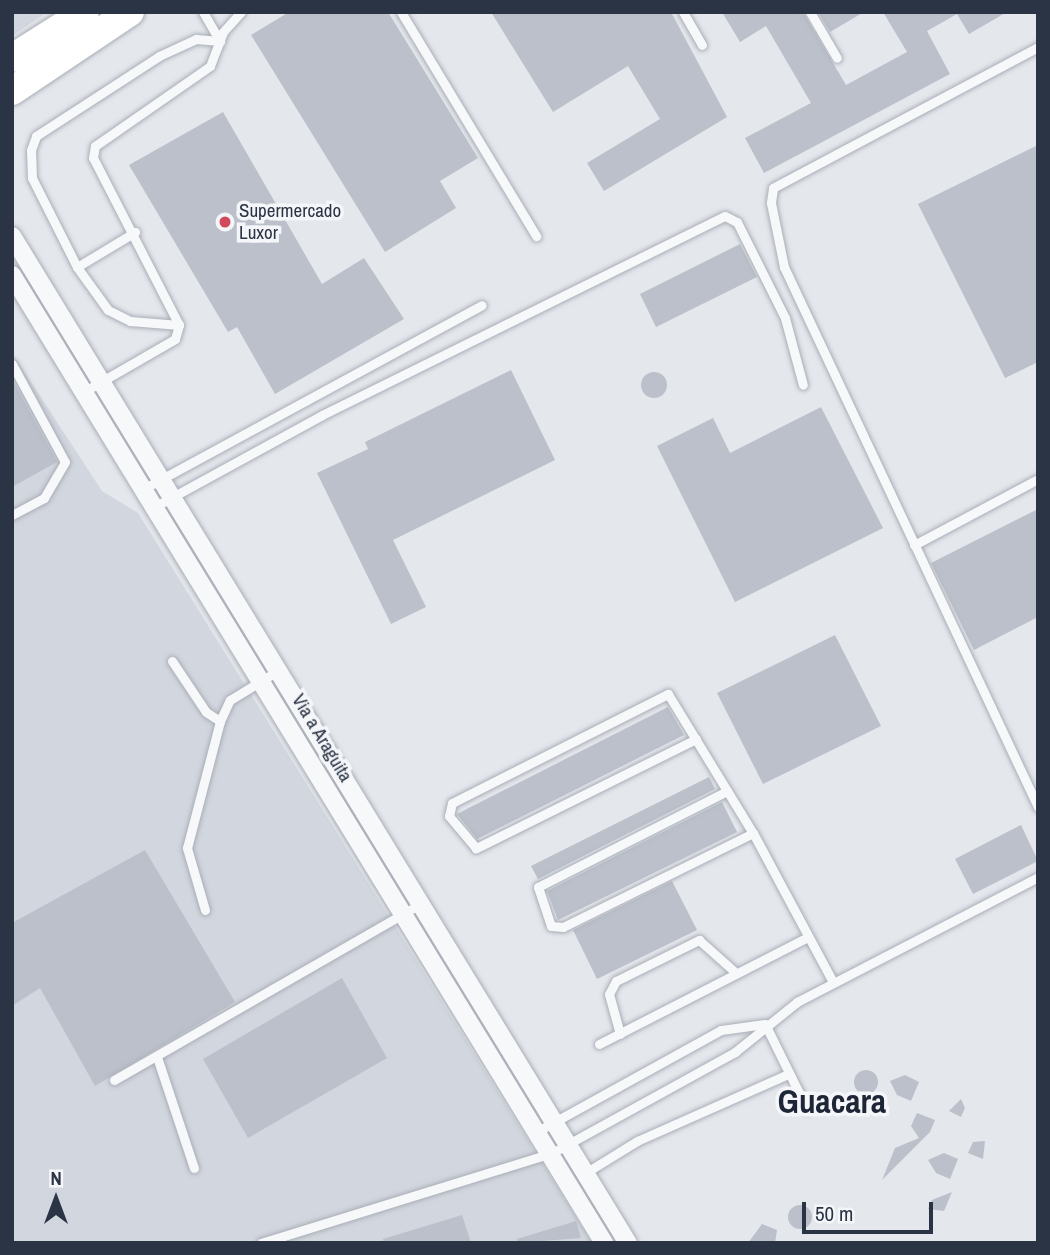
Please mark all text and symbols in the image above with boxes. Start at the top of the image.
place label: Supermercado Luxor [239,200,341,244]
marker: Supermercado Luxor [217,214,233,230]
street label: Via a Araguita [287,690,357,786]
district label: Guacara [778,1082,886,1122]
north arrow [21,1164,91,1234]
text: N [50,1165,62,1191]
scale bar [805,1188,936,1232]
text: 50 m [815,1199,853,1228]

